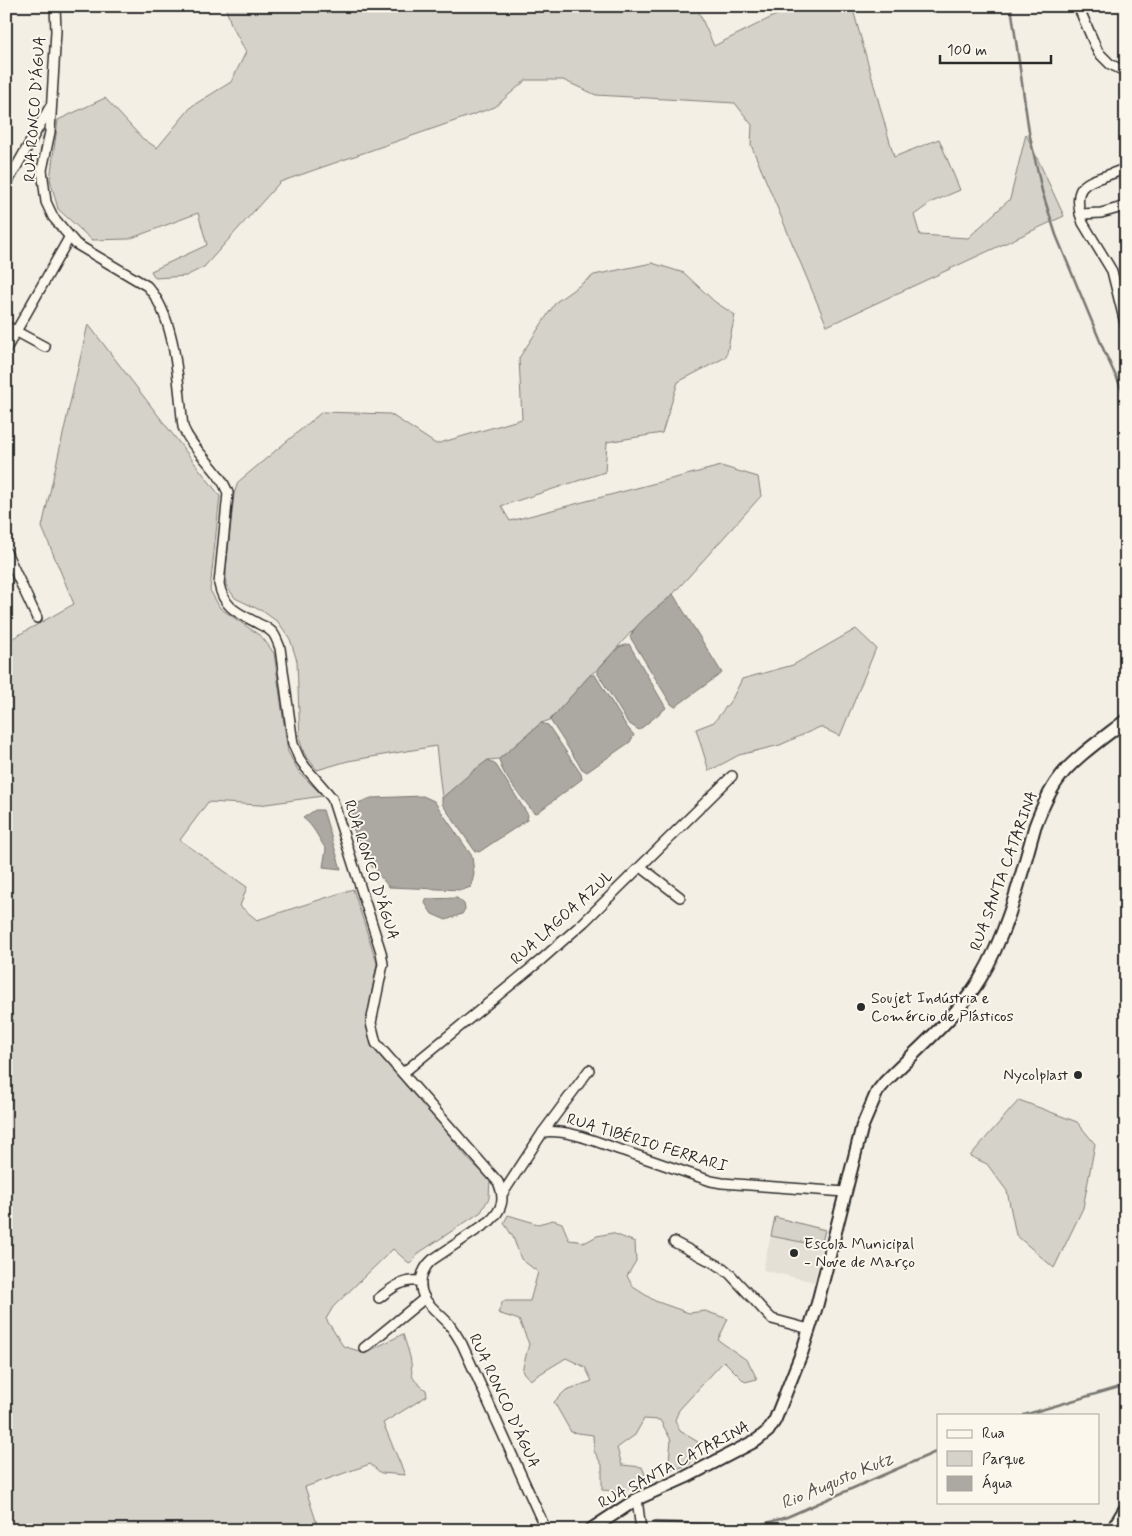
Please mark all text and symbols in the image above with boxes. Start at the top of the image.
scale bar [940,32,1051,64]
street label: RUA RONCO D’ÁGUA [19,35,51,183]
text: 100 m [947,41,987,61]
street label: RUA SANTA CATARINA [965,788,1043,954]
street label: RUA RONCO D’ÁGUA [338,797,404,943]
street label: RUA LAGOA AZUL [506,866,618,970]
place label: Soujet Indústria e Comércio de Plásticos [871,988,1014,1027]
marker: Soujet Indústria e Comércio de Plásticos [855,1001,867,1013]
place label: Nycolplast [1003,1065,1068,1086]
marker: Nycolplast [1072,1069,1084,1081]
street label: RUA TIBÉRIO FERRARI [564,1109,730,1177]
place label: Escola Municipal - Nove de Março [804,1234,915,1273]
marker: Escola Municipal - Nove de Março [788,1247,800,1259]
street label: RUA RONCO D’ÁGUA [464,1330,544,1472]
legend [937,1414,1100,1504]
street label: RUA SANTA CATARINA [595,1416,753,1514]
text: Rua [982,1424,1005,1444]
water label: Rio Augusto Kutz [777,1447,897,1515]
text: Parque [982,1450,1025,1470]
text: Água [982,1473,1012,1494]

